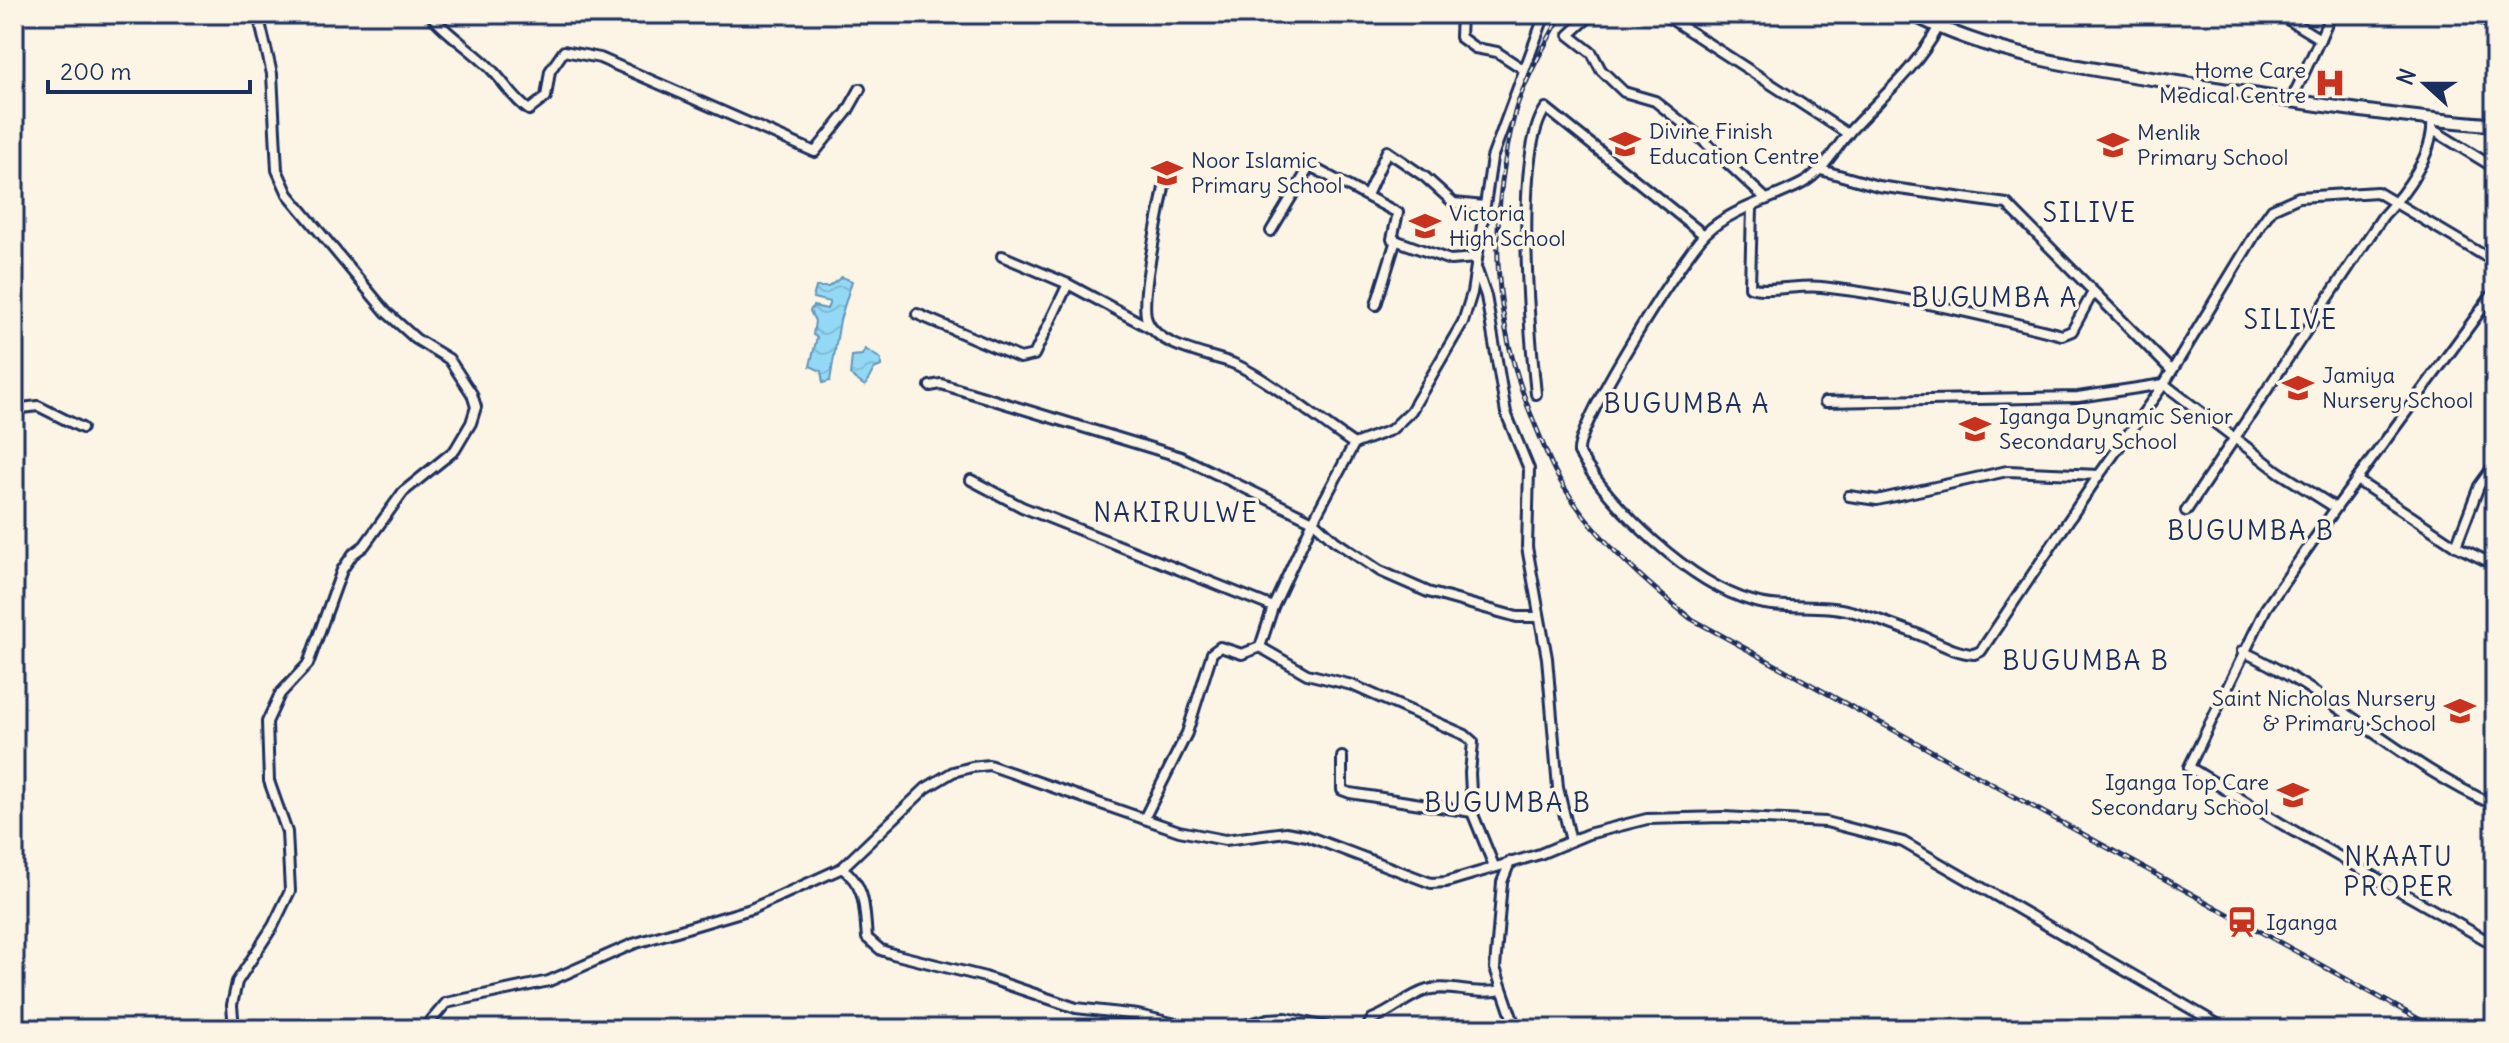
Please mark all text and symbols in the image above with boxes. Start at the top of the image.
scale bar [48,44,250,94]
north arrow [2385,44,2465,124]
text: 200 m [60,56,132,86]
place label: Home Care Medical Centre [2159,56,2306,109]
text: N [2391,65,2422,89]
hospital icon: Home Care Medical Centre [2313,66,2347,100]
place label: Divine Finish Education Centre [1649,117,1819,170]
place label: Menlik Primary School [2137,118,2288,171]
school or university icon: Divine Finish Education Centre [1608,127,1642,161]
school or university icon: Menlik Primary School [2096,128,2130,162]
place label: Noor Islamic Primary School [1191,146,1342,199]
school or university icon: Noor Islamic Primary School [1150,156,1184,190]
district label: SILIVE [2043,196,2137,229]
place label: Victoria High School [1449,199,1566,252]
school or university icon: Victoria High School [1408,209,1442,243]
district label: BUGUMBA A [1911,281,2079,314]
district label: SILIVE [2244,303,2338,336]
place label: Jamiya Nursery School [2322,361,2473,414]
school or university icon: Jamiya Nursery School [2281,371,2315,405]
district label: BUGUMBA A [1603,387,1771,420]
place label: Iganga Dynamic Senior Secondary School [1999,402,2233,455]
school or university icon: Iganga Dynamic Senior Secondary School [1958,412,1992,446]
district label: NAKIRULWE [1093,496,1259,529]
district label: BUGUMBA B [2167,514,2335,547]
district label: BUGUMBA B [2002,644,2170,677]
place label: Saint Nicholas Nursery & Primary School [2212,684,2436,737]
school or university icon: Saint Nicholas Nursery & Primary School [2443,694,2477,728]
place label: Iganga Top Care Secondary School [2091,768,2269,821]
school or university icon: Iganga Top Care Secondary School [2276,778,2310,812]
district label: BUGUMBA B [1424,786,1592,819]
district label: NKAATU PROPER [2343,840,2455,903]
station icon: Iganga [2225,905,2259,939]
place label: Iganga [2266,908,2338,936]

